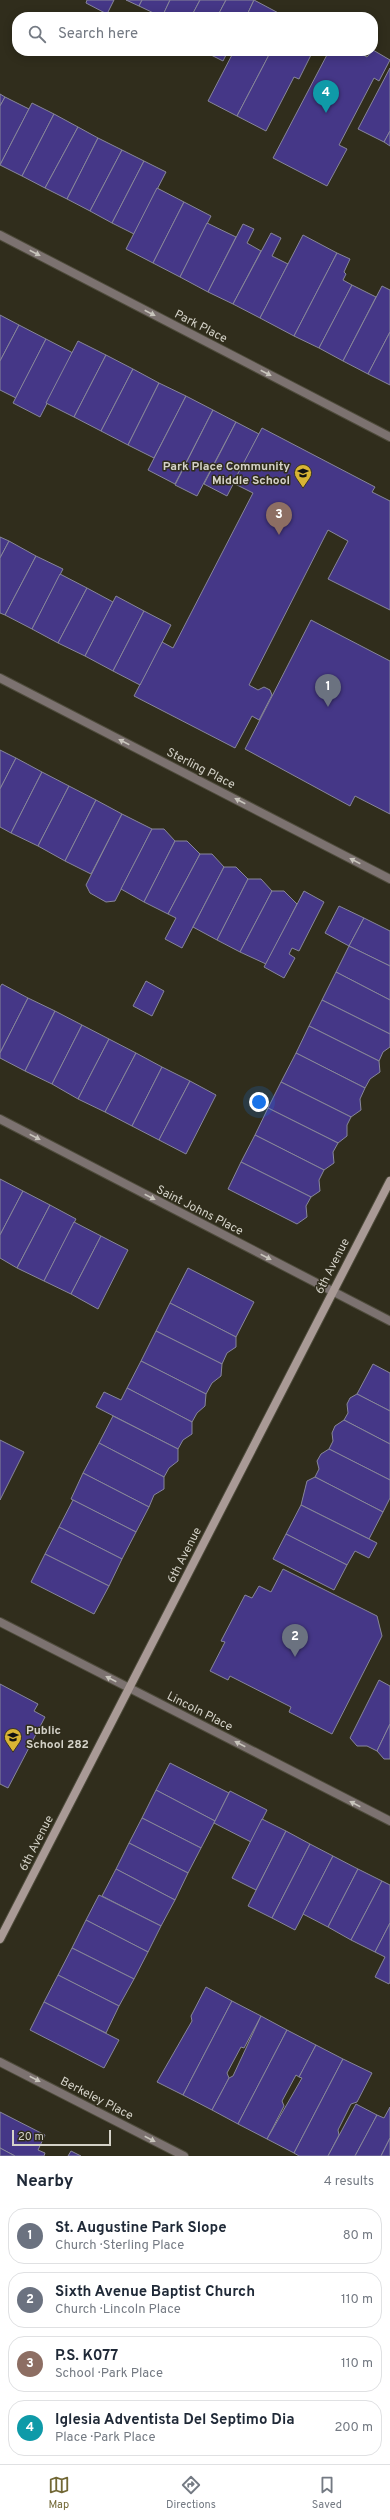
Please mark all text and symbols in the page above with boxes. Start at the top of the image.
search box [12,12,378,56]
icon: search [26,23,48,45]
text: Search here [58,25,138,44]
pin: 4 [313,80,339,113]
one-way arrow [29,250,40,256]
street label: Park Place [171,307,230,347]
one-way arrow [144,310,156,316]
one-way arrow [260,370,271,376]
place label: Park Place Community Middle School [163,459,290,489]
school or university icon: Park Place Community Middle School [293,463,313,488]
pin: 3 [266,502,292,535]
pin: 1 [315,674,341,707]
one-way arrow [119,739,130,745]
street label: Sterling Place [163,745,238,793]
one-way arrow [234,798,246,805]
one-way arrow [350,858,361,864]
your location [249,1092,269,1112]
one-way arrow [29,1134,40,1141]
street label: Saint Johns Place [153,1182,246,1240]
one-way arrow [144,1194,156,1200]
street label: 6th Avenue [312,1236,354,1297]
one-way arrow [260,1254,271,1260]
street label: 6th Avenue [164,1525,206,1586]
pin: 2 [282,1624,308,1657]
one-way arrow [105,1676,117,1682]
street label: Lincoln Place [164,1688,235,1735]
place label: Public School 282 [26,1723,89,1753]
school or university icon: Public School 282 [3,1727,23,1752]
one-way arrow [234,1741,245,1748]
one-way arrow [350,1800,361,1807]
street label: 6th Avenue [16,1813,58,1874]
street label: Berkeley Place [57,2074,136,2124]
one-way arrow [29,2076,40,2083]
scale bar [12,2128,111,2147]
text: 20 m [18,2130,44,2144]
one-way arrow [145,2136,156,2142]
text: Nearby [16,2171,73,2193]
text: 4 results [324,2174,374,2190]
text: St. Augustine Park Slope [55,2219,227,2238]
text: 1 [27,2228,33,2244]
text: 80 m [343,2228,373,2244]
text: Church · Sterling Place [55,2238,184,2254]
text: Sixth Avenue Baptist Church [55,2283,255,2302]
text: 2 [26,2292,34,2308]
text: 110 m [341,2292,373,2308]
text: Church · Lincoln Place [55,2302,181,2318]
text: P.S. K077 [55,2347,118,2366]
text: 3 [26,2356,34,2372]
text: 110 m [341,2356,373,2372]
text: School · Park Place [55,2366,163,2382]
text: Iglesia Adventista Del Septimo Dia [55,2411,295,2430]
text: 4 [26,2420,34,2436]
text: 200 m [334,2420,373,2436]
text: Place · Park Place [55,2430,155,2446]
tab: Map [48,2474,70,2512]
tab: Directions [166,2474,216,2512]
tab: Saved [312,2474,342,2512]

